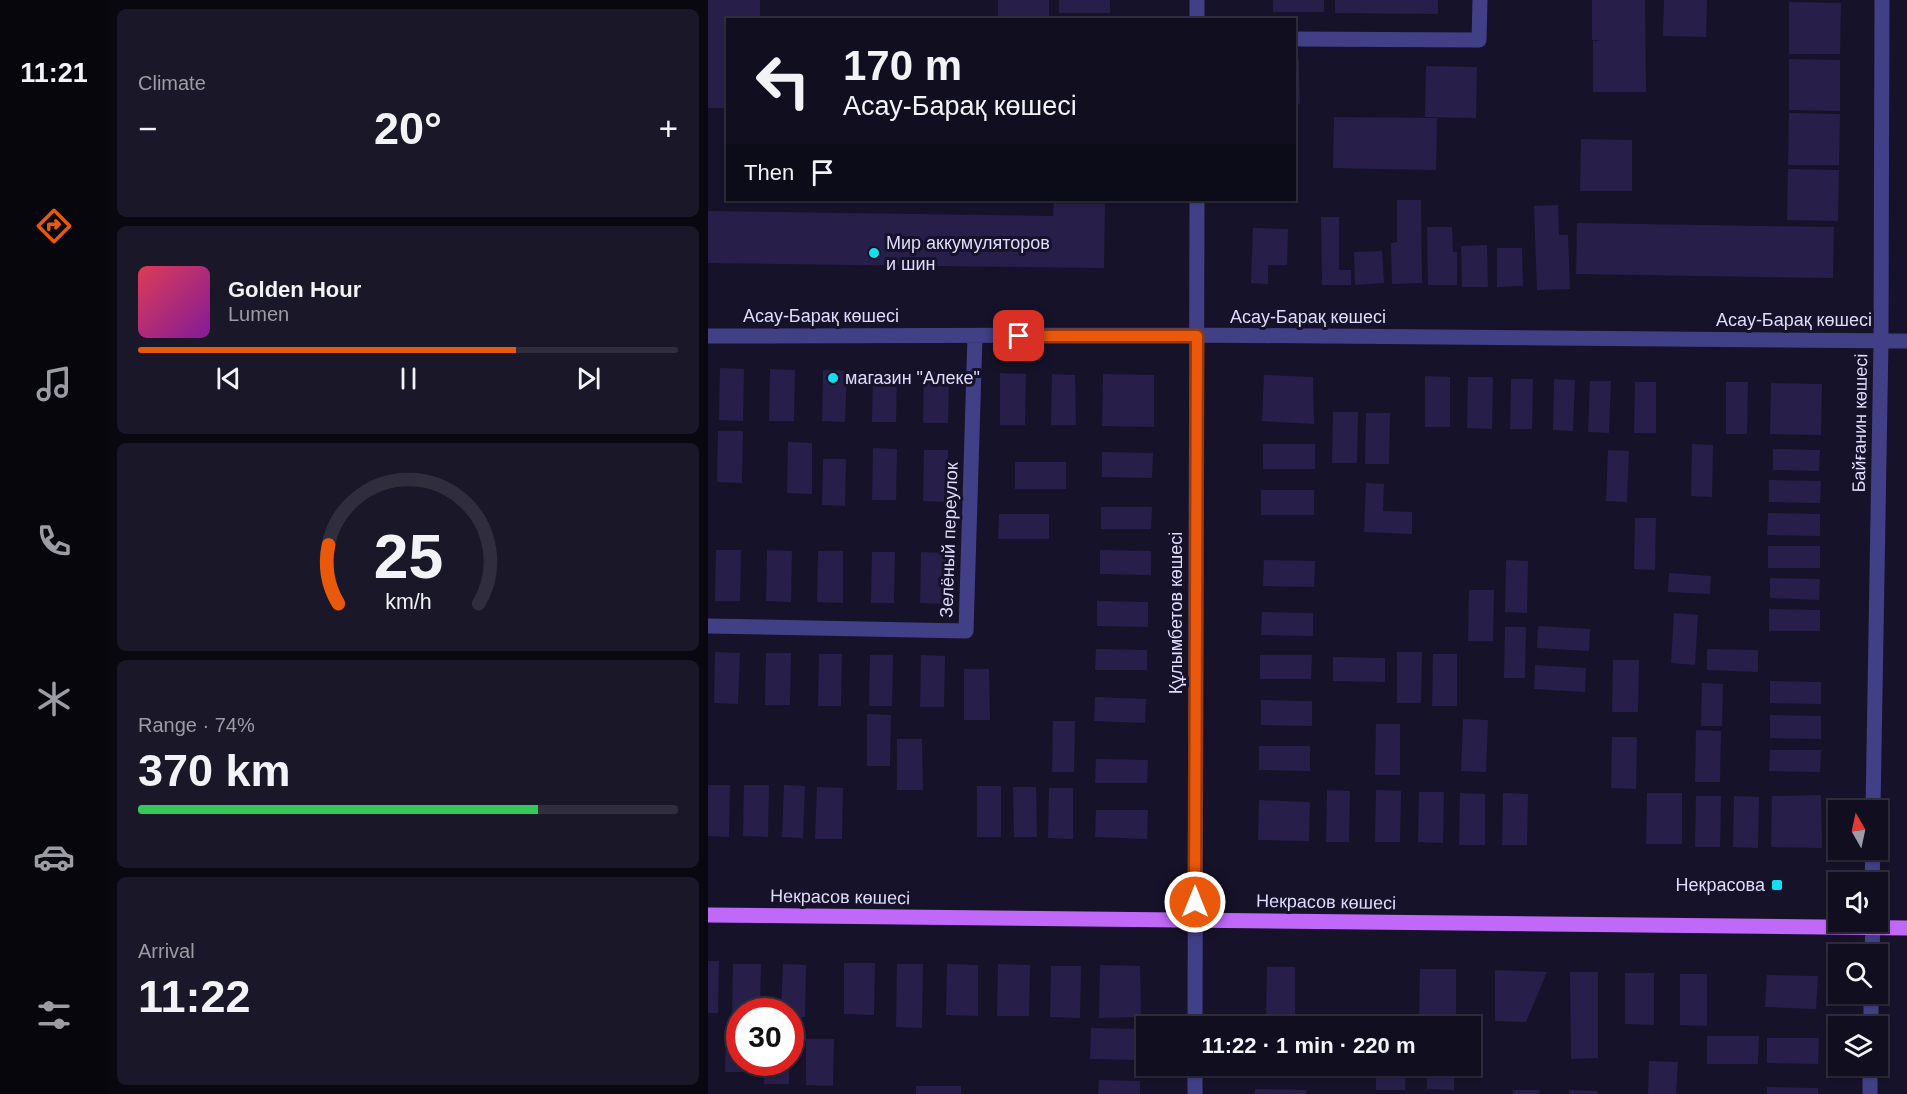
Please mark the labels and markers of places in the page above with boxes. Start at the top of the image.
place label: Мир аккумуляторов и шин [886,233,1050,274]
marker: Мир аккумуляторов и шин [867,246,881,260]
pin [993,310,1044,361]
place label: магазин "Алеке" [845,368,980,388]
marker: магазин "Алеке" [826,371,840,385]
place label: Некрасова [1676,875,1766,895]
marker: Некрасова [1770,878,1784,892]

